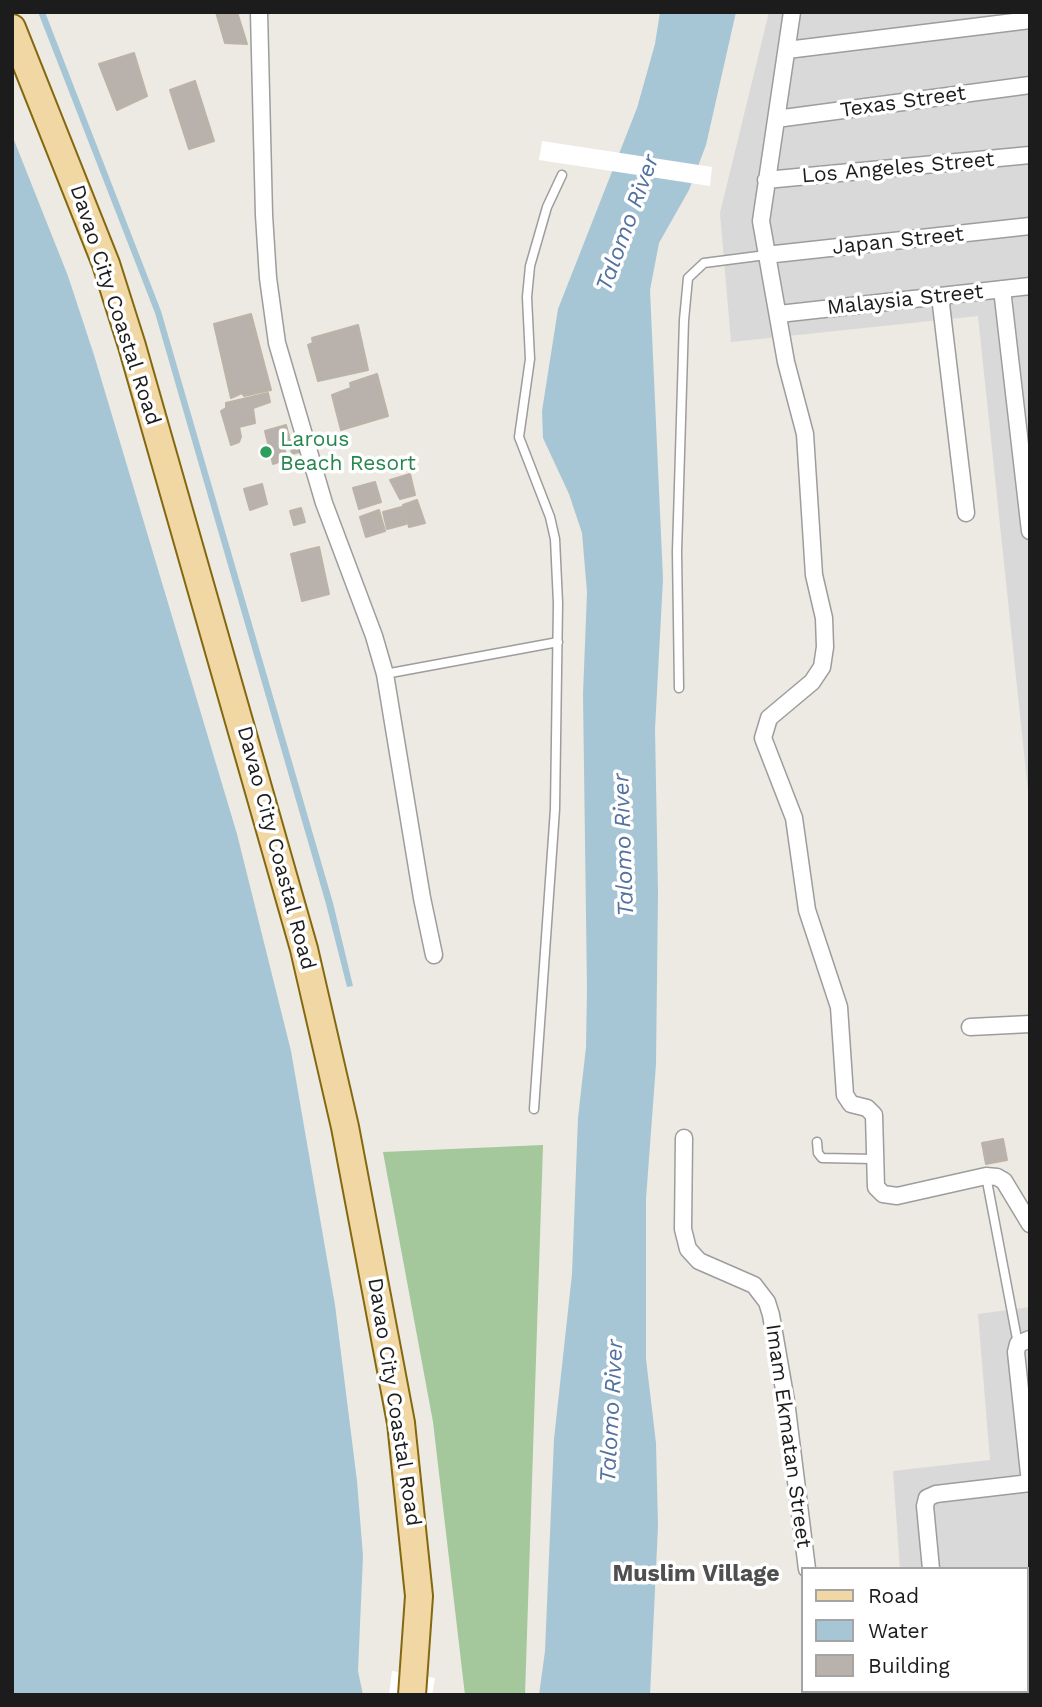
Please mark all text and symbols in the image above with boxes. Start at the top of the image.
street label: Texas Street [839,81,967,123]
street label: Los Angeles Street [801,147,995,189]
water label: Talomo River [591,151,665,295]
street label: Davao City Coastal Road [64,182,166,428]
street label: Japan Street [831,222,965,260]
street label: Malaysia Street [826,279,984,321]
place label: Larous Beach Resort [280,427,416,477]
marker: Larous Beach Resort [258,444,274,460]
street label: Davao City Coastal Road [231,723,321,973]
water label: Talomo River [608,773,640,917]
street label: Davao City Coastal Road [362,1276,426,1528]
street label: Imam Ekmatan Street [760,1322,816,1550]
water label: Talomo River [594,1339,630,1483]
district label: Muslim Village [612,1560,780,1588]
legend [800,1567,1028,1693]
text: Road [868,1583,919,1608]
text: Water [868,1618,928,1643]
text: Building [868,1653,950,1678]

